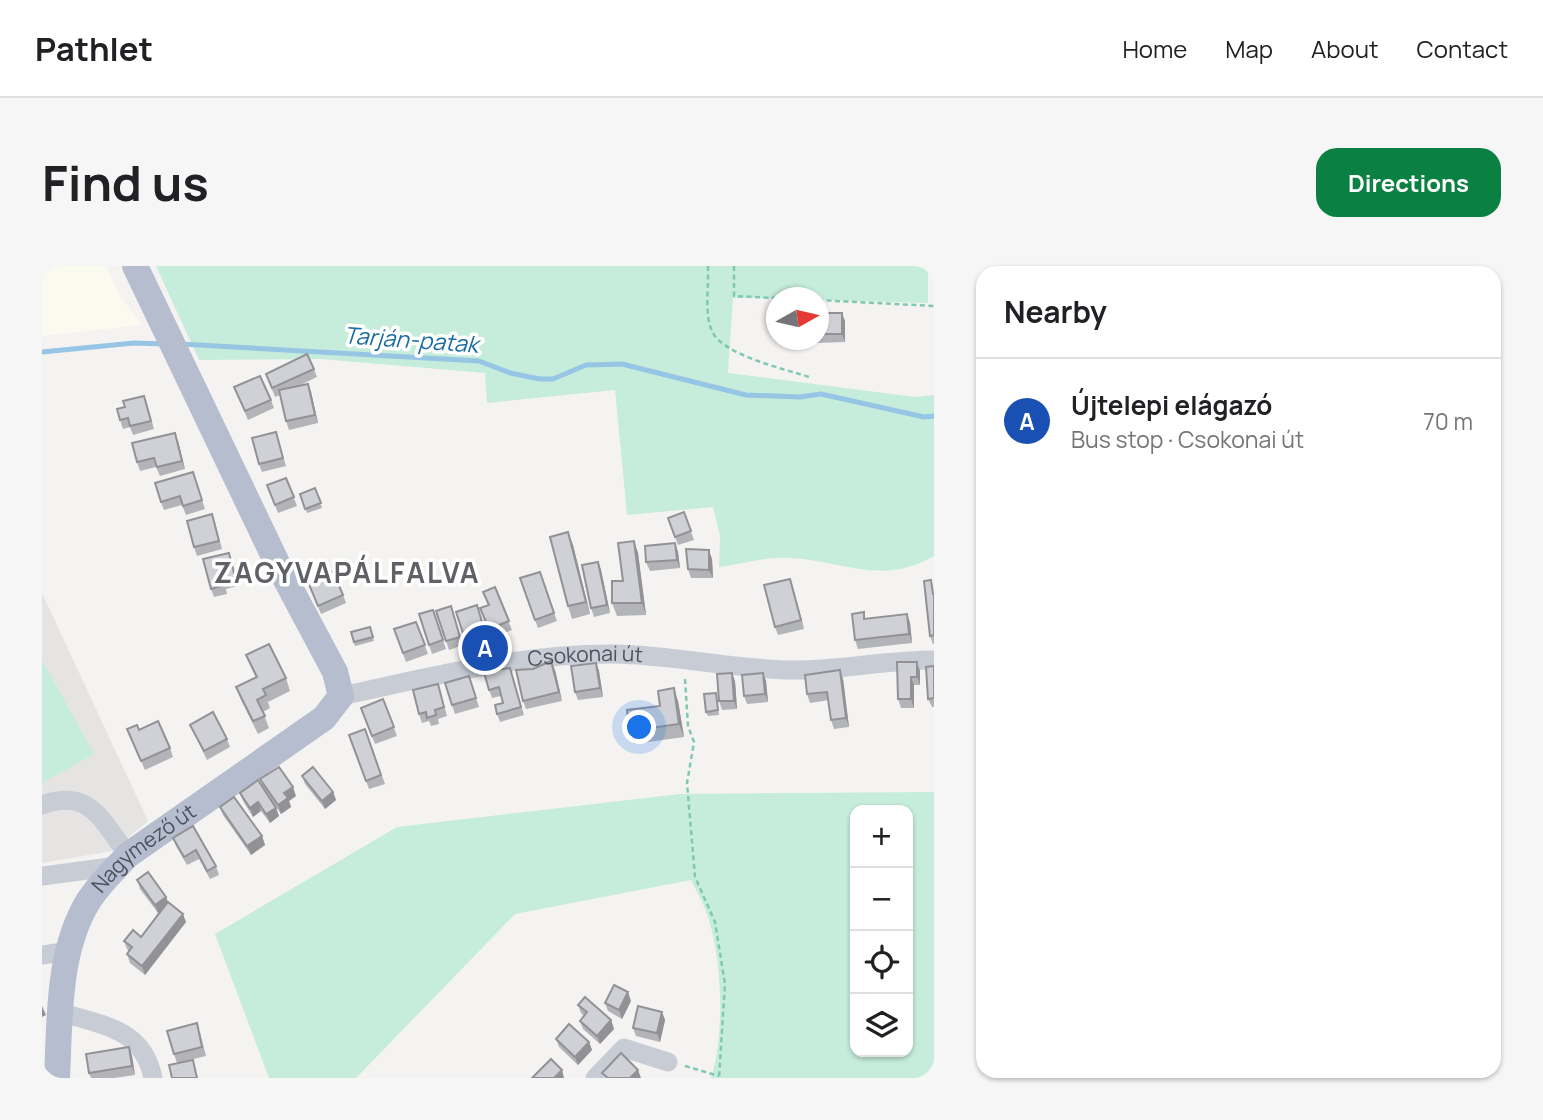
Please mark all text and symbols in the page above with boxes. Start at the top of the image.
text: Pathlet [35,26,153,71]
text: Home [1122,32,1187,65]
text: Map [1225,32,1273,65]
text: About [1311,32,1379,65]
text: Contact [1417,32,1508,65]
button: Directions [1316,148,1501,217]
text: Find us [42,149,209,216]
north arrow [766,287,829,350]
text: Nearby [1004,291,1107,332]
water label: Tarján-patak [343,318,483,360]
text: Újtelepi elágazó [1071,387,1272,423]
text: A [1019,405,1035,437]
text: 70 m [1423,405,1473,437]
text: Bus stop · Csokonai út [1071,423,1304,455]
district label: ZAGYVAPÁLFALVA [213,553,481,591]
pin: A [462,622,508,674]
street label: Csokonai út [526,639,644,672]
your location [622,710,656,744]
street label: Nagymező út [85,797,201,898]
map controls [850,805,913,1057]
button: + [850,805,913,868]
button: − [850,868,913,931]
button: locate [850,931,913,994]
button: layers [850,994,913,1057]

